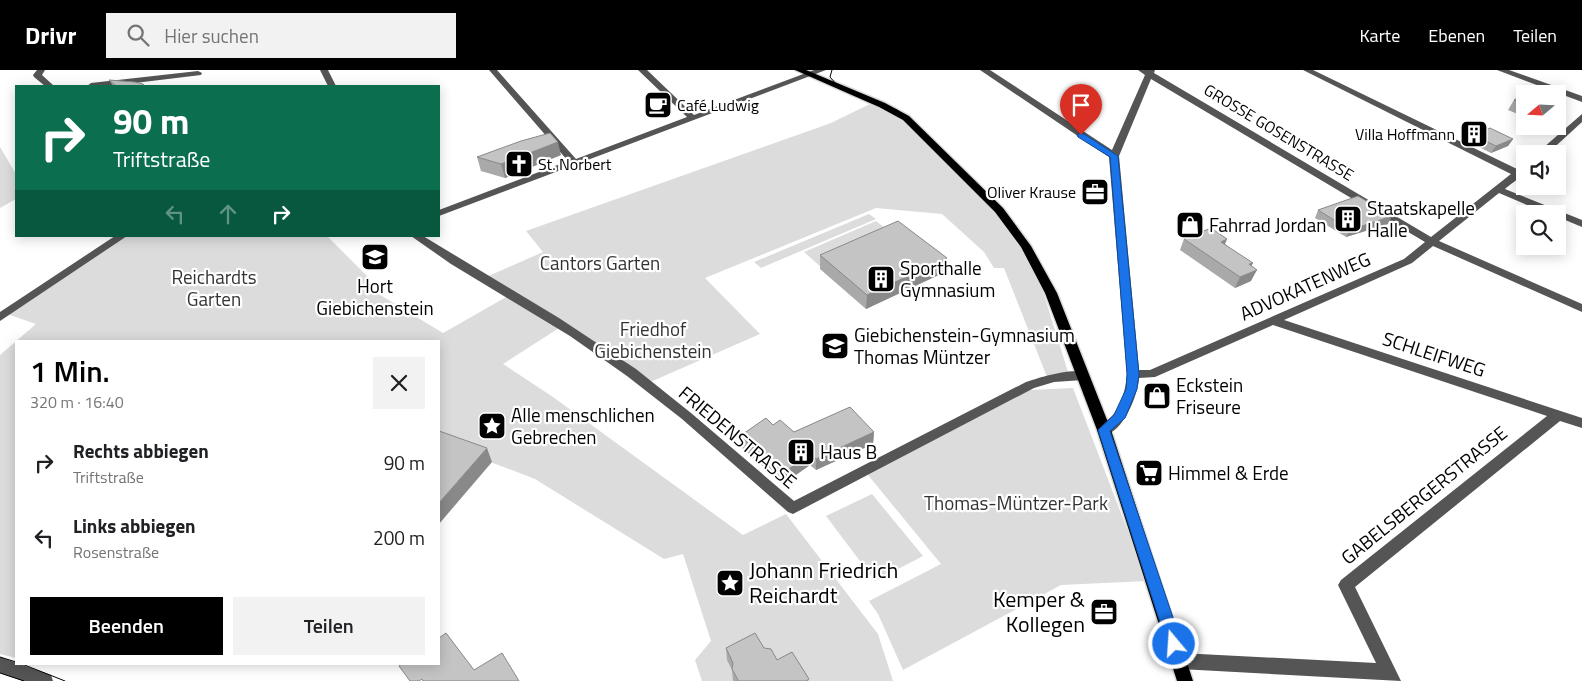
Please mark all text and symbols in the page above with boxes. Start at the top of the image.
search box [106,13,456,58]
text: Drivr [25,17,76,53]
icon: search [124,21,152,49]
text: Hier suchen [164,21,259,50]
text: Karte [1359,22,1400,49]
text: Ebenen [1428,22,1485,49]
text: Teilen [1513,22,1557,49]
street label: GROSSE GOSENSTRASSE [1199,78,1359,186]
pin [1060,84,1102,135]
north arrow [1516,85,1566,135]
map controls [1516,85,1566,255]
cafe icon: Café Ludwig [643,90,673,120]
icon: arrive [1067,91,1095,119]
place label: Café Ludwig [677,93,759,117]
text: 90 m [113,94,189,148]
icon: right [30,105,95,170]
building icon: Villa Hoffmann [1459,119,1489,149]
place label: Villa Hoffmann [1355,122,1455,146]
text: Triftstraße [113,142,210,176]
button: sound [1516,145,1566,195]
church icon: St. Norbert [504,149,534,179]
place label: St. Norbert [538,152,612,176]
office icon: Oliver Krause [1080,177,1110,207]
place label: Oliver Krause [987,180,1076,204]
place label: Staatskapelle Halle [1367,193,1475,244]
icon: left [161,200,189,228]
icon: ahead [214,200,242,228]
icon: right [267,200,295,228]
building icon: Staatskapelle Halle [1333,204,1363,234]
button: search [1516,205,1566,255]
shop icon: Fahrrad Jordan [1175,210,1205,240]
place label: Fahrrad Jordan [1209,210,1327,239]
school or university icon: Hort Giebichenstein [360,242,390,272]
street label: ADVOKATENWEG [1235,244,1375,327]
park label: Cantors Garten [540,248,660,277]
place label: Sporthalle Gymnasium [900,253,995,304]
park label: Reichardts Garten [171,262,257,313]
building icon: Sporthalle Gymnasium [866,264,896,294]
place label: Hort Giebichenstein [316,271,434,322]
park label: Friedhof Giebichenstein [594,314,712,365]
place label: Giebichenstein-Gymnasium Thomas Müntzer [854,320,1075,371]
street label: SCHLEIFWEG [1379,323,1489,384]
school or university icon: Giebichenstein-Gymnasium Thomas Müntzer [820,331,850,361]
text: 1 Min. [30,348,110,394]
button: close [373,357,425,409]
place label: Eckstein Friseure [1176,370,1243,421]
street label: FRIEDENSTRASSE [673,378,804,495]
shop icon: Eckstein Friseure [1142,381,1172,411]
text: 320 m · 16:40 [30,390,124,414]
place label: Alle menschlichen Gebrechen [511,400,655,451]
place icon: Alle menschlichen Gebrechen [477,411,507,441]
street label: GABELSBERGERSTRASSE [1334,418,1513,571]
text: Rechts abbiegen [73,436,209,465]
building icon: Haus B [786,437,816,467]
place label: Haus B [820,437,877,466]
text: 90 m [384,448,425,477]
icon: right [30,449,58,477]
supermarket icon: Himmel & Erde [1134,458,1164,488]
place label: Himmel & Erde [1168,458,1289,487]
text: Triftstraße [73,465,144,489]
park label: Thomas-Müntzer-Park [924,488,1108,517]
text: Links abbiegen [73,511,196,540]
text: 200 m [373,523,425,552]
icon: left [30,524,58,552]
text: Rosenstraße [73,540,159,564]
place label: Johann Friedrich Reichardt [749,553,898,612]
place icon: Johann Friedrich Reichardt [715,568,745,598]
place label: Kemper & Kollegen [993,582,1085,641]
button: Beenden [30,597,223,655]
button: Teilen [233,597,425,655]
office icon: Kemper & Kollegen [1089,597,1119,627]
position arrow [1147,617,1199,669]

